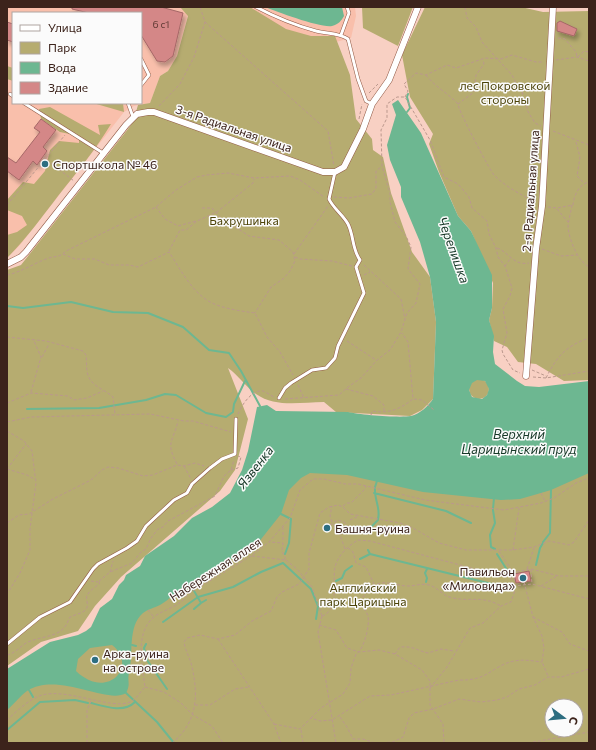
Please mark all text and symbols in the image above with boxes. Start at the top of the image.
legend [12,12,142,104]
house number: 6 с1 [152,18,170,30]
text: Улица [48,20,82,34]
text: Парк [48,40,77,54]
text: Вода [48,60,76,74]
park label: лес Покровской стороны [460,78,550,106]
text: Здание [48,80,88,94]
street label: 3-я Радиальная улица [174,102,294,154]
street label: 2-я Радиальная улица [519,130,541,252]
place label: Спортшкола № 46 [53,157,157,171]
marker: Спортшкола № 46 [40,159,50,169]
park label: Бахрушинка [209,213,279,227]
water label: Черепишка [435,215,473,286]
water label: Верхний Царицынский пруд [461,426,577,457]
water label: Язвенка [233,442,277,492]
place label: Башня-руина [335,521,410,535]
marker: Башня-руина [322,523,332,533]
street label: Набережная аллея [167,534,263,604]
place label: Павильон «Миловида» [442,564,515,592]
marker: Павильон «Миловида» [518,573,528,583]
park label: Английский парк Царицына [320,580,406,608]
place label: Арка-руина на острове [103,646,169,674]
marker: Арка-руина на острове [90,655,100,665]
north arrow [544,698,584,738]
text: С [567,715,581,727]

